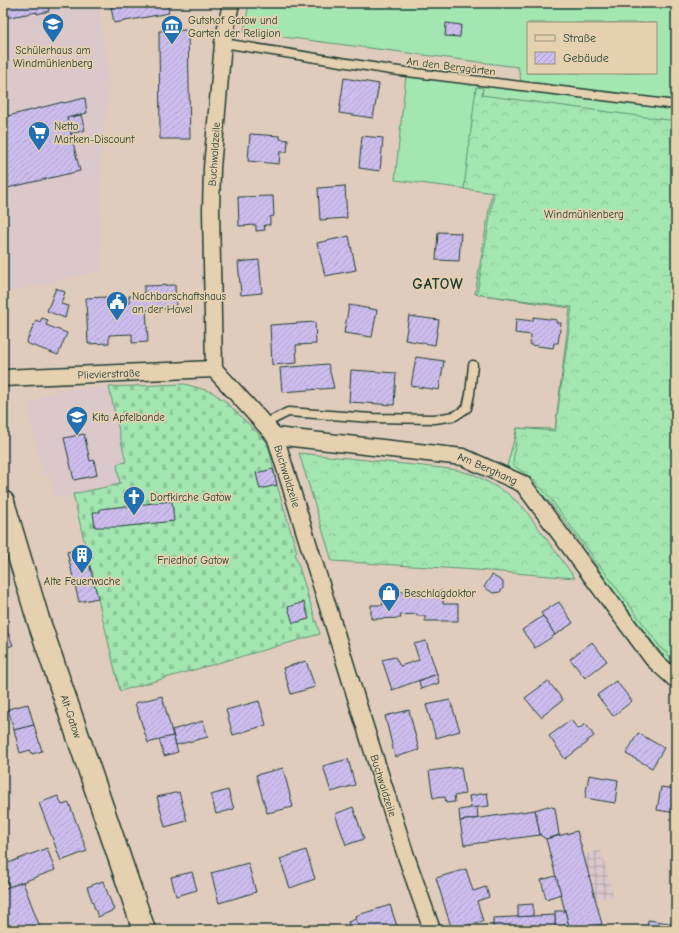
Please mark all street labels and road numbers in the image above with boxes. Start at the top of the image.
street label: An den Berggärten [406,55,496,78]
street label: Buchwaldzeile [206,121,223,187]
street label: Plievierstraße [77,366,141,382]
street label: Buchwaldzeile [271,444,303,510]
street label: Am Berghang [457,450,520,488]
street label: Alt-Gatow [57,693,84,740]
street label: Buchwaldzeile [367,753,399,819]

